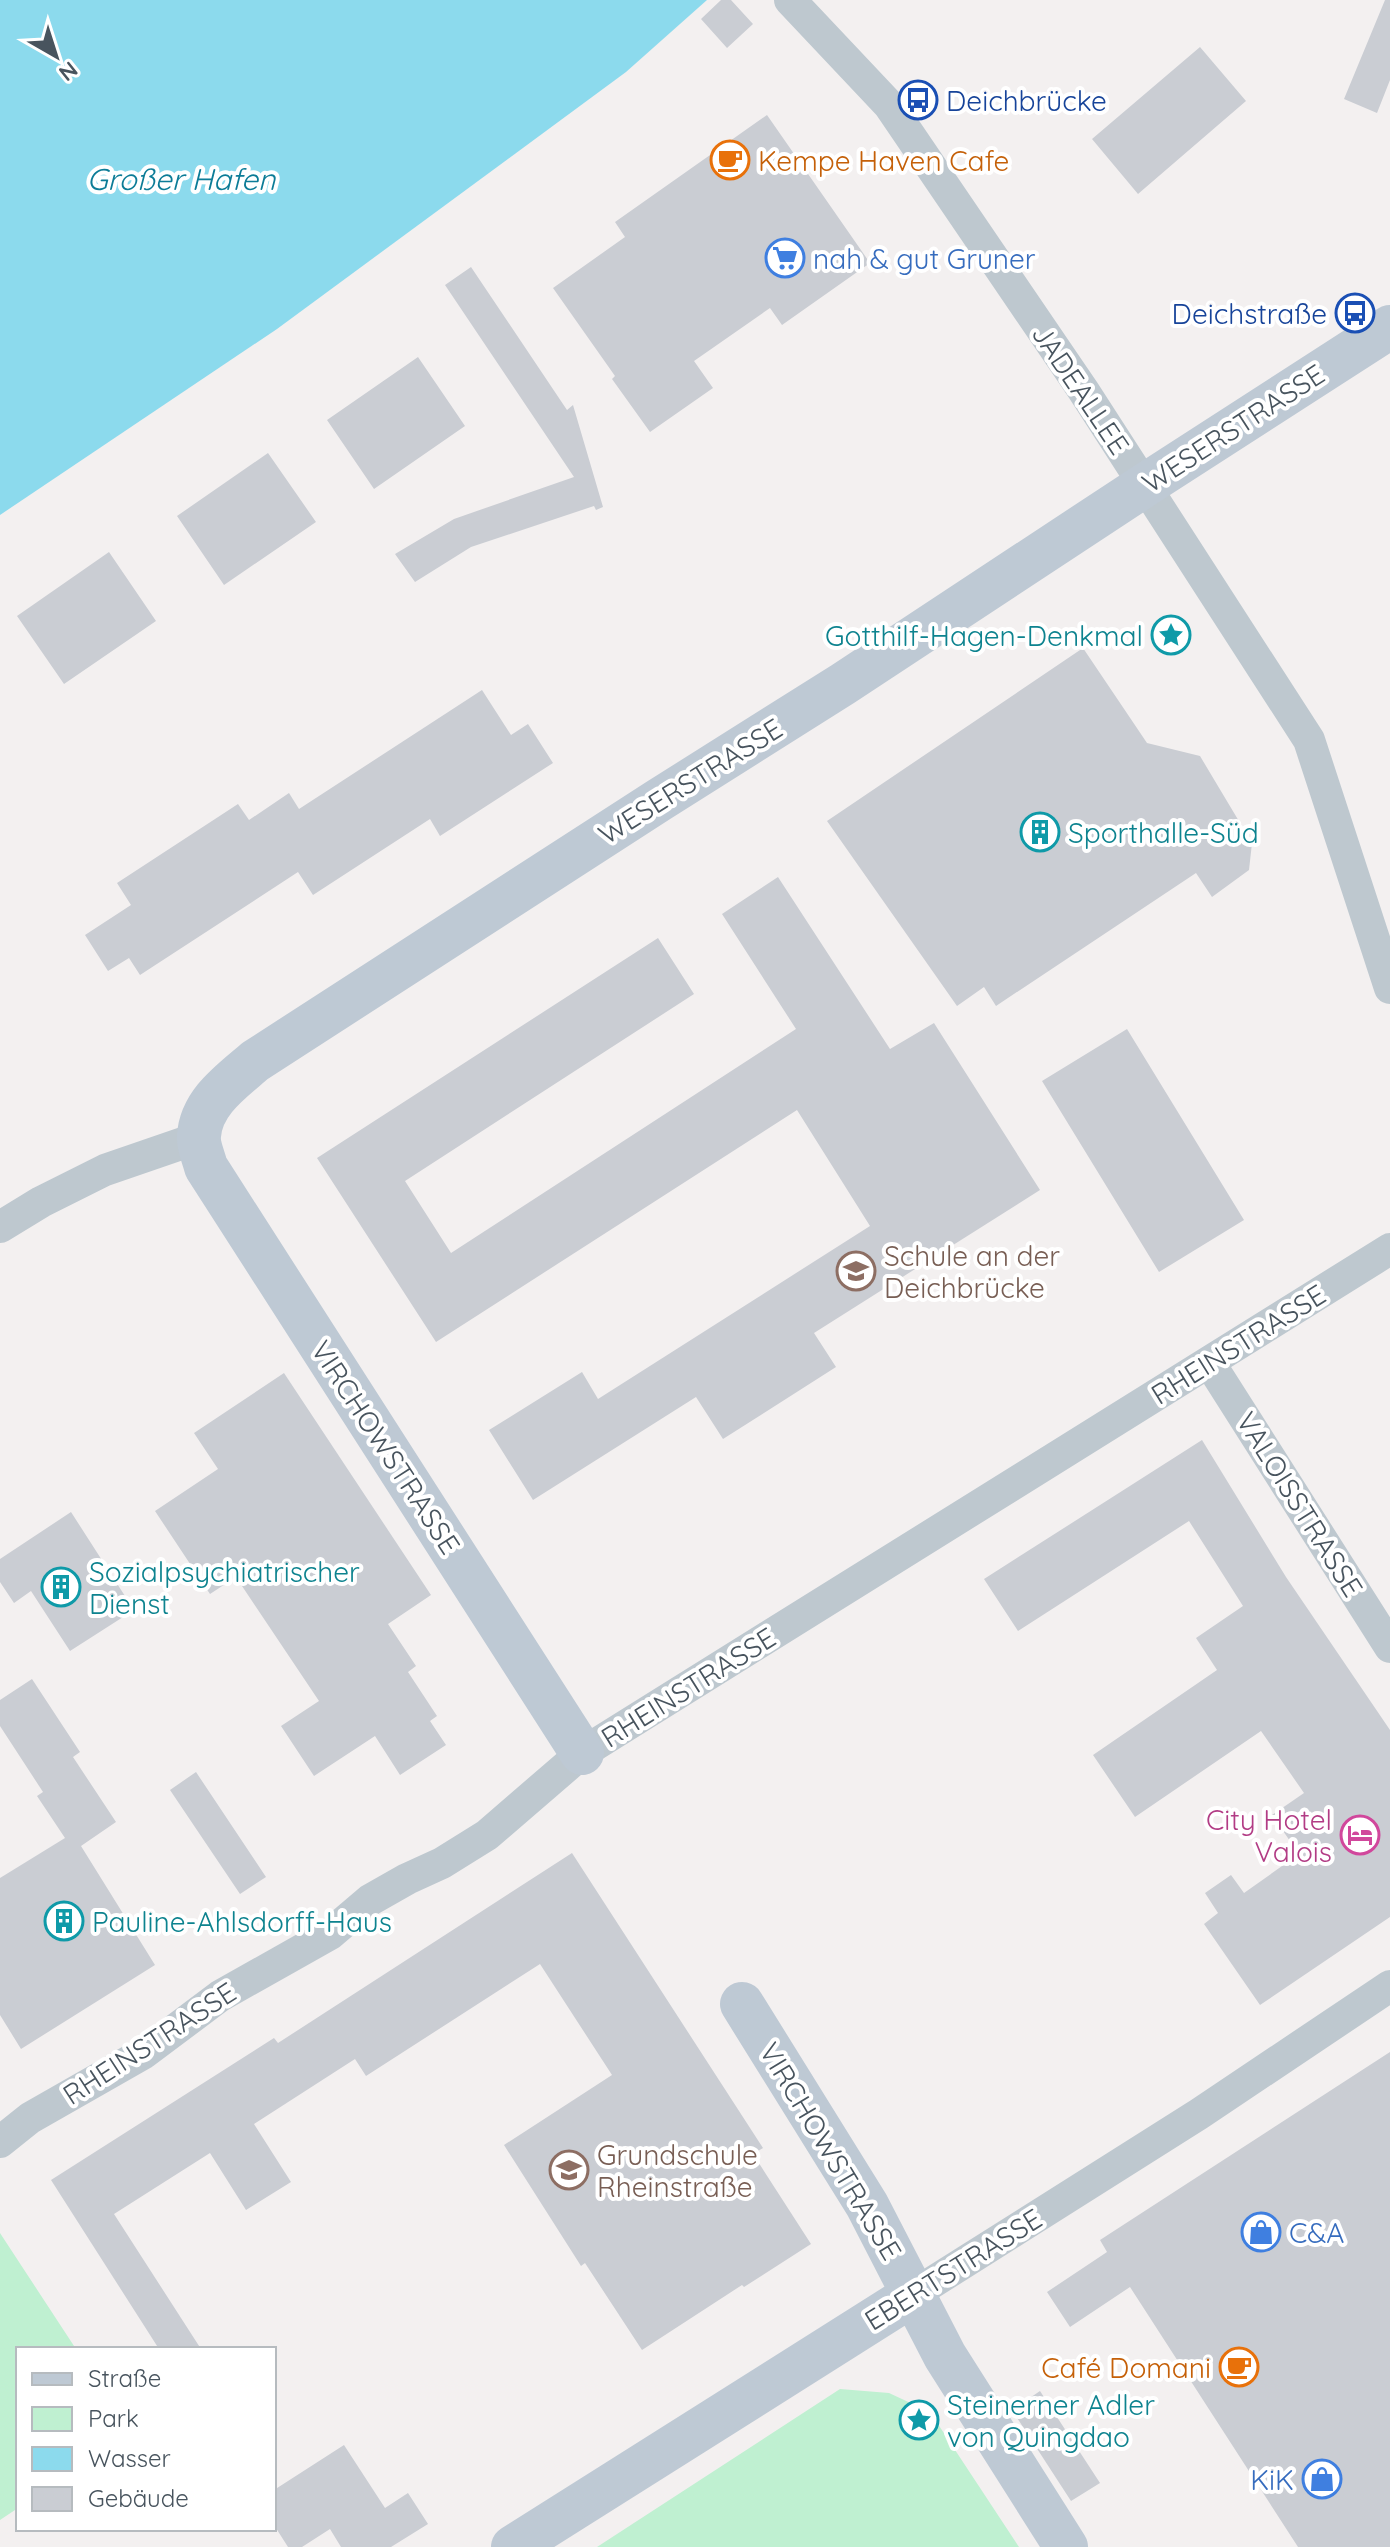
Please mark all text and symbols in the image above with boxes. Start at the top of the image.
north arrow [16,16,96,96]
text: N [53,56,84,88]
bus stop icon: Deichbrücke [897,79,939,121]
place label: Deichbrücke [946,83,1107,118]
cafe icon: Kempe Haven Cafe [709,139,751,181]
place label: Kempe Haven Cafe [758,143,1009,178]
water label: Großer Hafen [87,160,276,198]
supermarket icon: nah & gut Gruner [764,237,806,279]
place label: nah & gut Gruner [813,241,1036,276]
bus stop icon: Deichstraße [1334,292,1376,334]
place label: Deichstraße [1172,296,1327,331]
street label: JADEALLEE [1025,317,1137,461]
street label: WESERSTRASSE [1135,356,1331,500]
place icon: Gotthilf-Hagen-Denkmal [1150,614,1192,656]
place label: Gotthilf-Hagen-Denkmal [825,618,1143,653]
street label: WESERSTRASSE [592,710,788,852]
building icon: Sporthalle-Süd [1019,811,1061,853]
place label: Sporthalle-Süd [1068,815,1259,850]
place label: Schule an der Deichbrücke [884,1238,1060,1305]
school or university icon: Schule an der Deichbrücke [835,1250,877,1292]
street label: RHEINSTRASSE [1144,1276,1332,1412]
street label: VIRCHOWSTRASSE [304,1334,468,1560]
street label: VALOISSTRASSE [1229,1405,1371,1603]
place label: Sozialpsychiatrischer Dienst [89,1554,360,1621]
building icon: Sozialpsychiatrischer Dienst [40,1566,82,1608]
street label: RHEINSTRASSE [594,1619,782,1755]
place label: City Hotel Valois [1206,1802,1332,1869]
hotel icon: City Hotel Valois [1339,1814,1381,1856]
building icon: Pauline-Ahlsdorff-Haus [43,1900,85,1942]
place label: Pauline-Ahlsdorff-Haus [92,1904,392,1939]
street label: RHEINSTRASSE [56,1974,242,2112]
street label: VIRCHOWSTRASSE [752,2036,910,2266]
place label: Grundschule Rheinstraße [597,2137,758,2204]
school or university icon: Grundschule Rheinstraße [548,2149,590,2191]
street label: EBERTSTRASSE [858,2201,1048,2337]
shop icon: C&A [1240,2211,1282,2253]
place label: C&A [1289,2215,1344,2250]
cafe icon: Café Domani [1218,2346,1260,2388]
legend [16,2347,276,2531]
place label: Café Domani [1041,2350,1211,2385]
text: Straße [88,2363,161,2393]
place label: Steinerner Adler von Quingdao [947,2387,1155,2454]
place icon: Steinerner Adler von Quingdao [898,2399,940,2441]
text: Park [88,2403,139,2433]
text: Wasser [88,2443,171,2473]
shop icon: KiK [1301,2458,1343,2500]
place label: KiK [1250,2462,1294,2497]
text: Gebäude [88,2483,189,2513]

